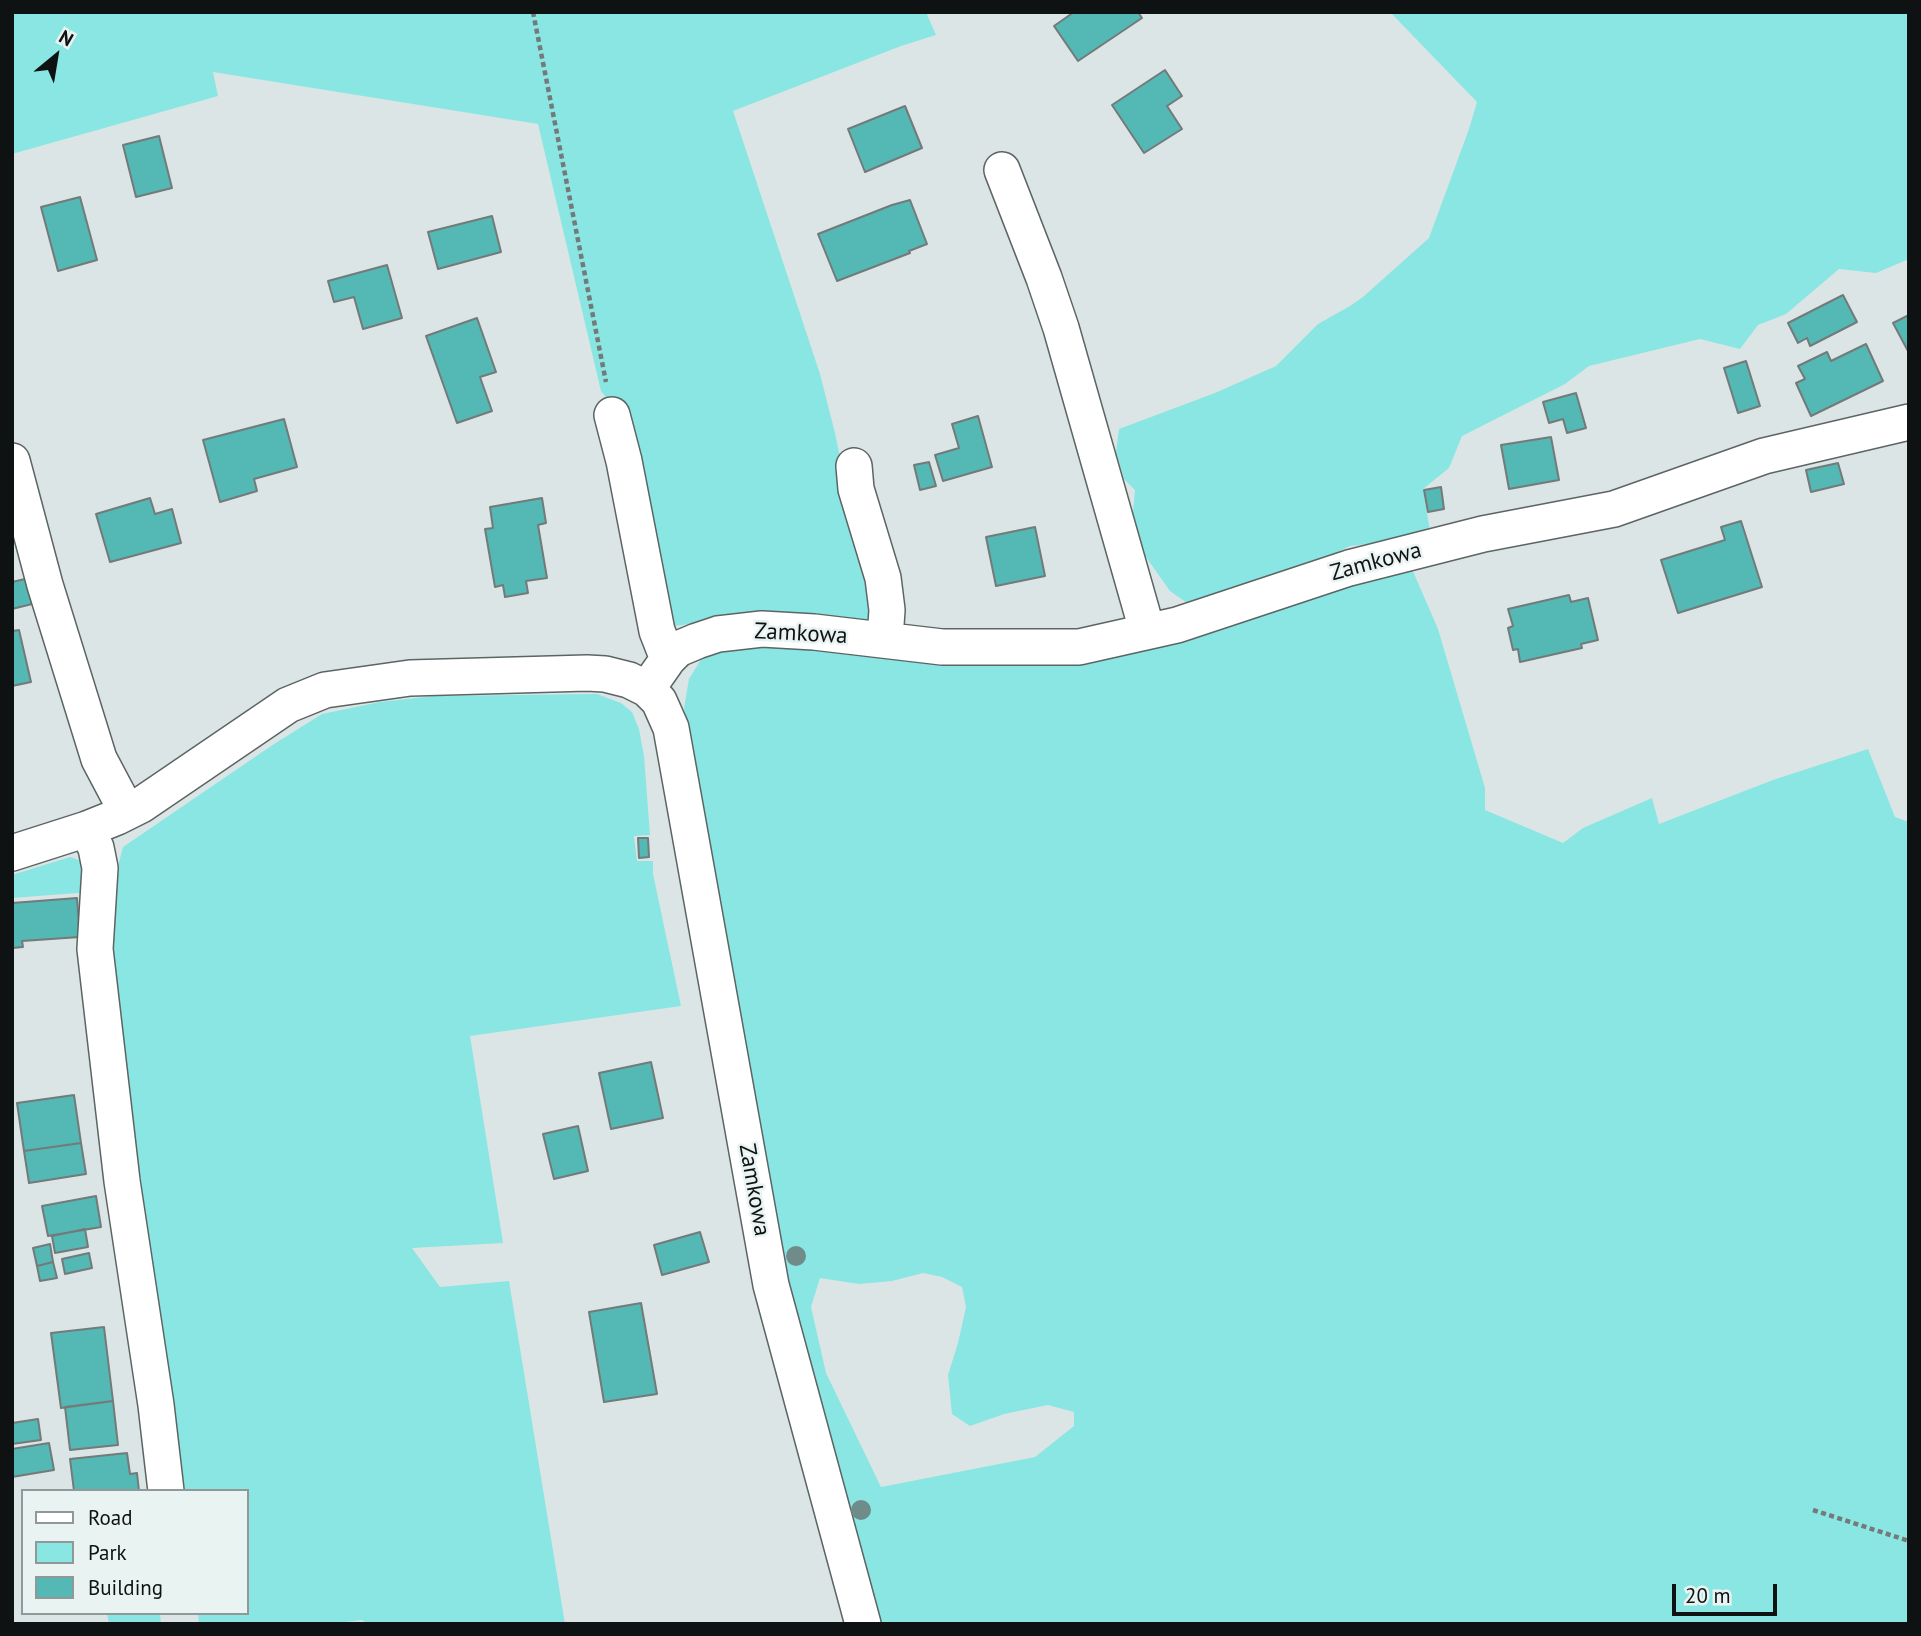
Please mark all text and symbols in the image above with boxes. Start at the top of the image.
north arrow [21,21,91,91]
text: N [55,24,78,51]
street label: Zamkowa [1327,537,1425,587]
street label: Zamkowa [754,618,848,650]
street label: Zamkowa [732,1142,776,1238]
legend [21,1489,248,1615]
text: Road [88,1504,132,1531]
text: Park [88,1539,127,1566]
scale bar [1676,1570,1781,1614]
text: Building [88,1574,163,1601]
text: 20 m [1685,1582,1731,1609]

